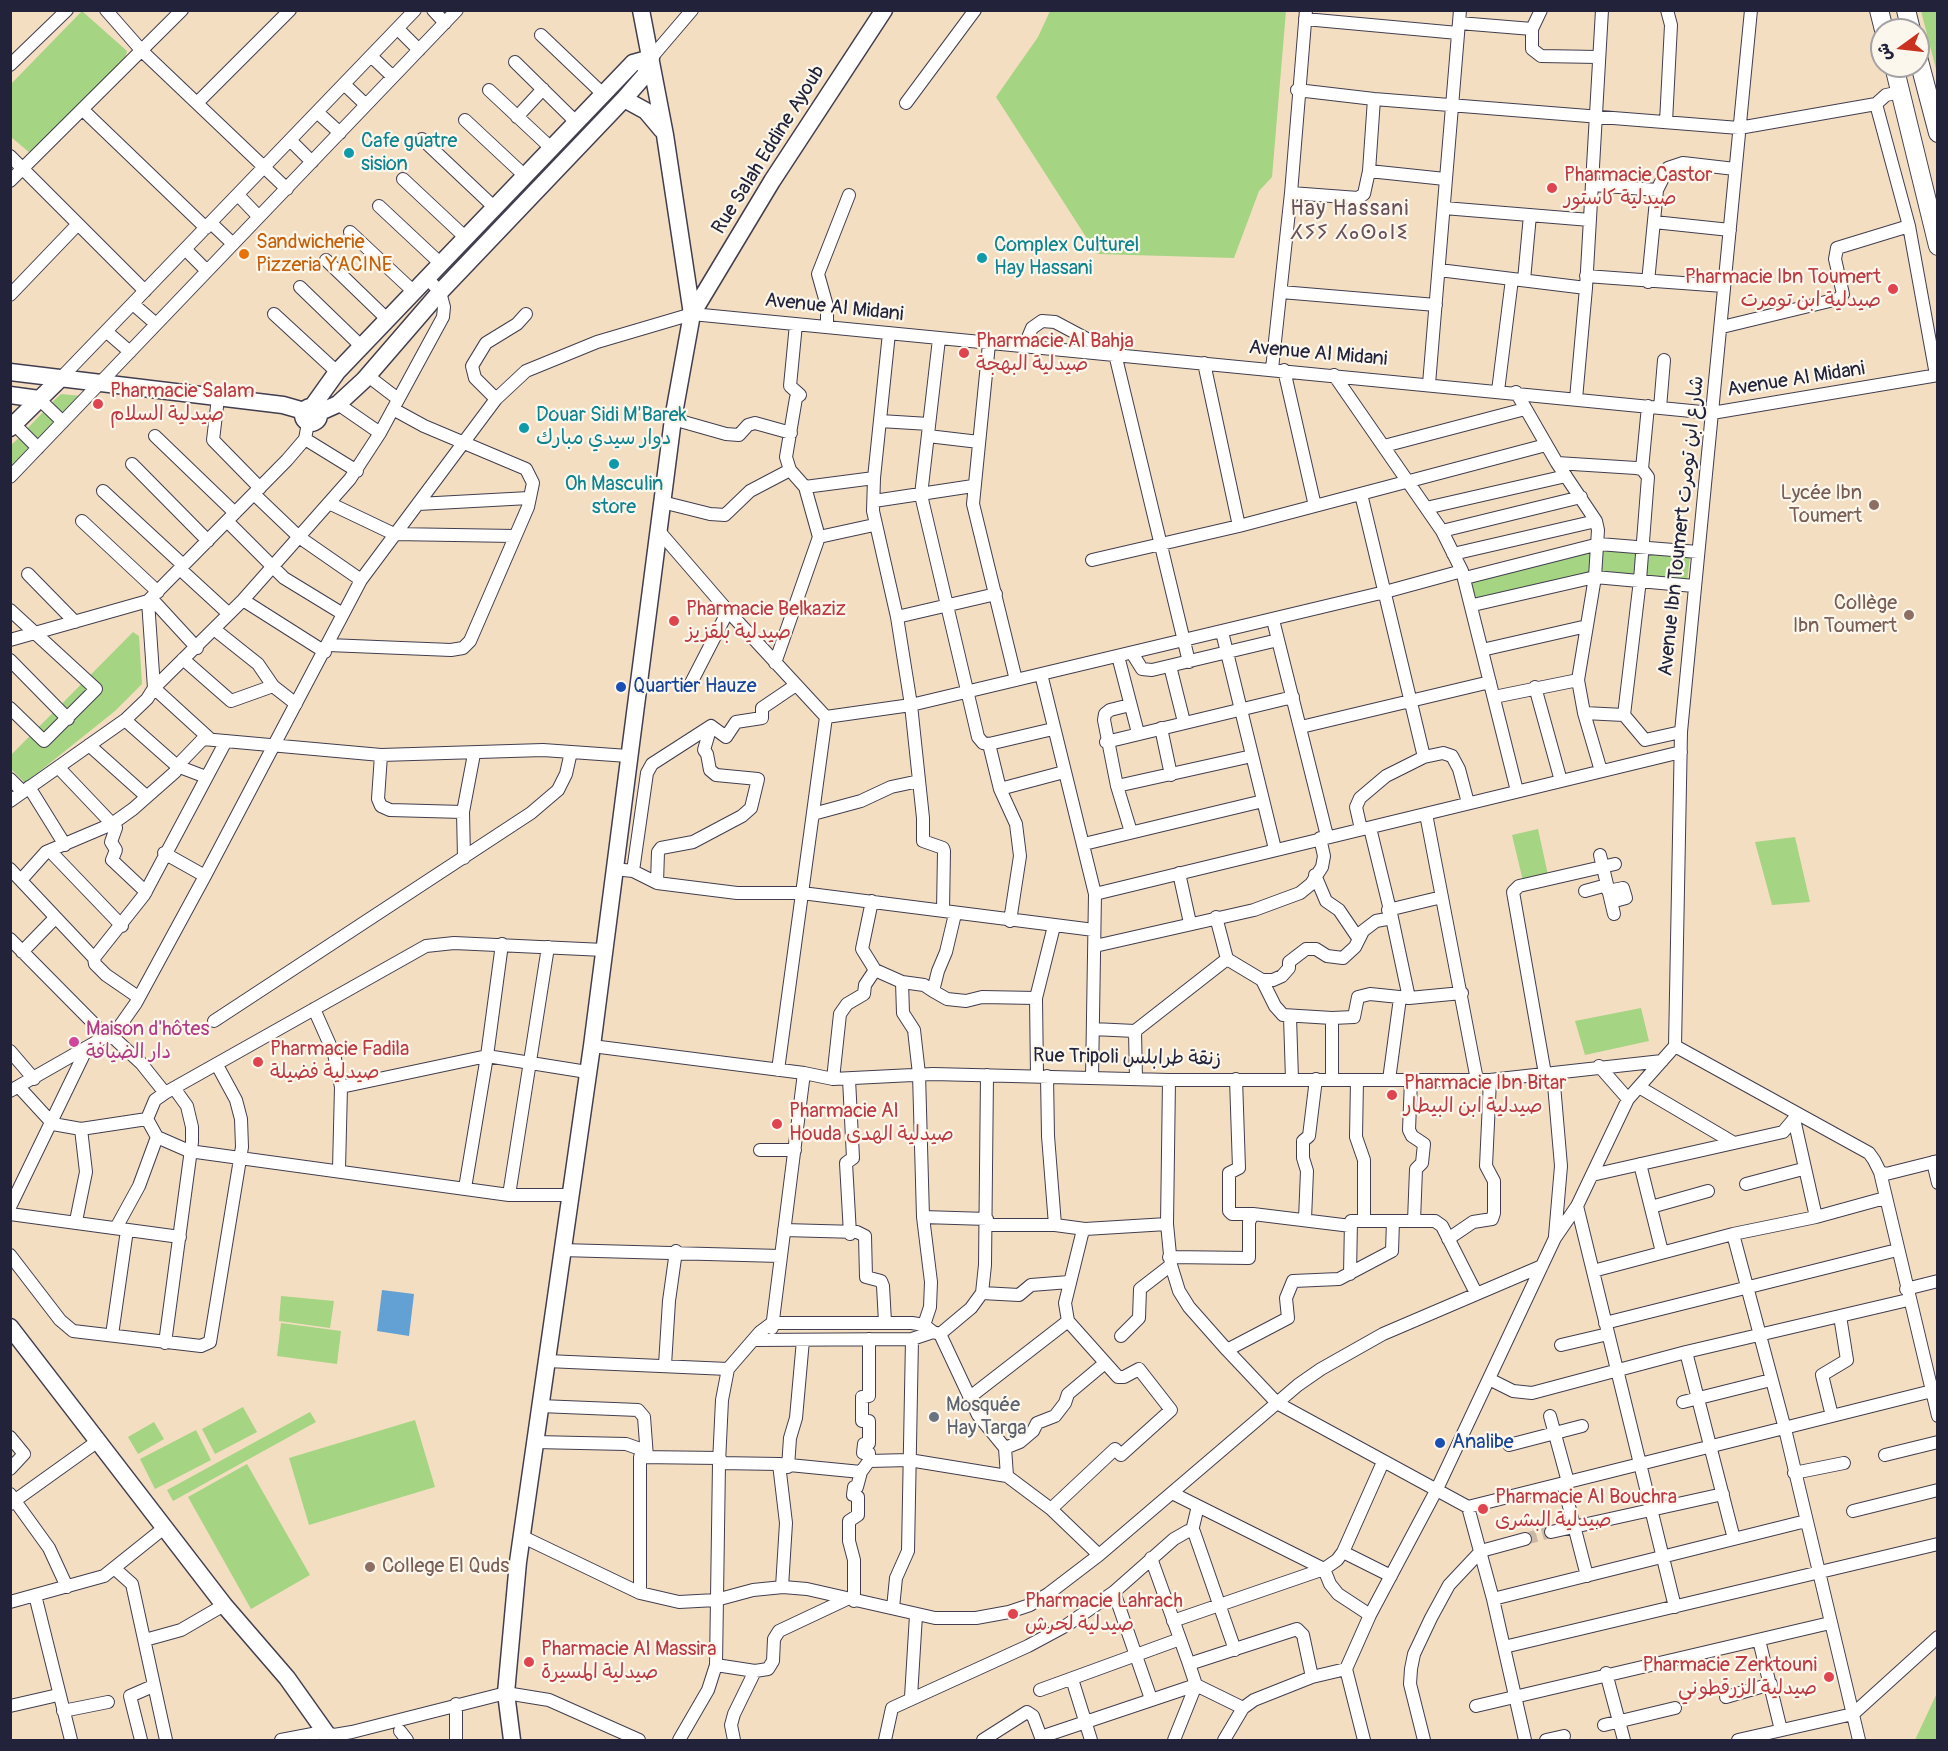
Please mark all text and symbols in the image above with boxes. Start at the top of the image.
north arrow [1870,18,1930,78]
text: ش [1873,41,1896,63]
street label: Rue Salah Eddine Ayoub [707,61,831,239]
place label: Cafe guatre sision [361,130,457,177]
marker: Cafe guatre sision [342,146,356,160]
place label: Pharmacie Castor صيدلية كاستور [1564,164,1712,211]
marker: Pharmacie Castor صيدلية كاستور [1545,181,1559,195]
district label: Hay Hassani ⵃⵢⵢ ⵃⴰⵙⴰⵏⵉ [1290,197,1410,247]
place label: Sandwicherie Pizzeria YACINE [256,231,392,278]
place label: Complex Culturel Hay Hassani [994,234,1139,281]
marker: Sandwicherie Pizzeria YACINE [237,247,251,261]
marker: Complex Culturel Hay Hassani [975,251,989,265]
place label: Pharmacie Ibn Toumert صيدلية ابن تومرت [1685,266,1881,313]
marker: Pharmacie Ibn Toumert صيدلية ابن تومرت [1886,282,1900,296]
street label: Avenue Al Midani [764,289,904,327]
place label: Pharmacie Al Bahja صيدلية البهجة [976,330,1134,377]
street label: Avenue Al Midani [1248,336,1388,372]
marker: Pharmacie Al Bahja صيدلية البهجة [957,346,971,360]
street label: Avenue Al Midani [1725,357,1867,403]
street label: Avenue Ibn Toumert شارع ابن تومرت [1654,375,1710,677]
place label: Pharmacie Salam صيدلية السلام [110,380,255,427]
marker: Pharmacie Salam صيدلية السلام [91,397,105,411]
place label: Douar Sidi M'Barek دوار سيدي مبارك [536,404,687,451]
marker: Douar Sidi M'Barek دوار سيدي مبارك [517,421,531,435]
marker: Oh Masculin store [607,457,621,471]
place label: Oh Masculin store [565,473,663,520]
place label: Lycée Ibn Toumert [1780,482,1862,529]
marker: Lycée Ibn Toumert [1867,498,1881,512]
place label: Collège Ibn Toumert [1793,592,1897,639]
place label: Pharmacie Belkaziz صيدلية بلقزيز [686,598,846,645]
marker: Collège Ibn Toumert [1902,608,1916,622]
marker: Pharmacie Belkaziz صيدلية بلقزيز [667,614,681,628]
place label: Quartier Hauze [633,675,757,699]
marker: Quartier Hauze [614,680,628,694]
place label: Maison d'hôtes دار الضيافة [86,1018,209,1065]
marker: Maison d'hôtes دار الضيافة [67,1035,81,1049]
place label: Pharmacie Fadila صيدلية فضيلة [270,1038,409,1085]
street label: Rue Tripoli زنقة طرابلس [1033,1044,1221,1072]
marker: Pharmacie Fadila صيدلية فضيلة [251,1055,265,1069]
place label: Pharmacie Ibn Bitar صيدلية ابن البيطار [1404,1072,1566,1119]
marker: Pharmacie Ibn Bitar صيدلية ابن البيطار [1385,1088,1399,1102]
place label: Pharmacie Al Houda صيدلية الهدى [789,1100,954,1147]
marker: Pharmacie Al Houda صيدلية الهدى [770,1117,784,1131]
place label: Mosquée Hay Targa [946,1394,1027,1441]
marker: Mosquée Hay Targa [927,1410,941,1424]
place label: Analibe [1452,1431,1514,1455]
marker: Analibe [1433,1436,1447,1450]
place label: Pharmacie Al Bouchra صيدلية البشرى [1495,1486,1677,1533]
marker: Pharmacie Al Bouchra صيدلية البشرى [1476,1502,1490,1516]
place label: College El Quds [382,1555,509,1579]
marker: College El Quds [363,1560,377,1574]
place label: Pharmacie Lahrach صيدلية لحرش [1025,1590,1183,1637]
marker: Pharmacie Lahrach صيدلية لحرش [1006,1607,1020,1621]
place label: Pharmacie Al Massira صيدلية المسيرة [541,1638,716,1685]
place label: Pharmacie Zerktouni صيدلية الزرقطوني [1642,1654,1817,1701]
marker: Pharmacie Al Massira صيدلية المسيرة [522,1655,536,1669]
marker: Pharmacie Zerktouni صيدلية الزرقطوني [1822,1670,1836,1684]

